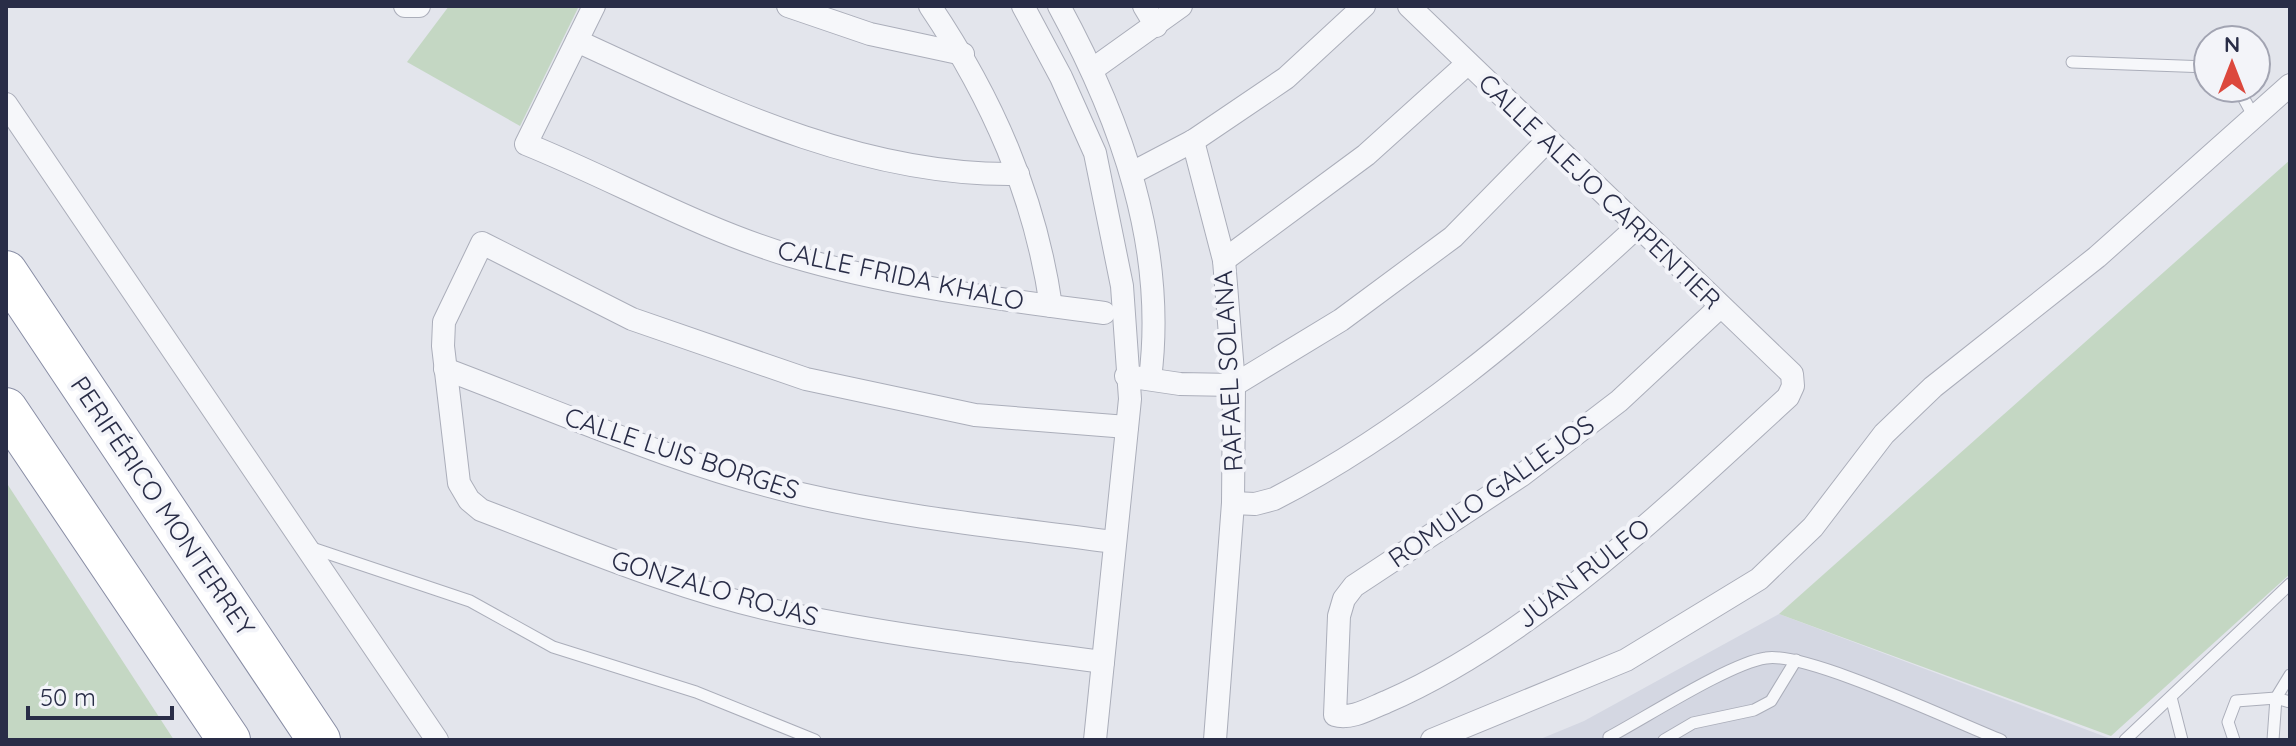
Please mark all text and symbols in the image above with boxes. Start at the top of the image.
north arrow [2192,24,2272,104]
text: N [2224,30,2240,58]
street label: CALLE ALEJO CARPENTIER [1472,66,1728,316]
street label: CALLE FRIDA KHALO [775,233,1027,317]
street label: RAFAEL SOLANA [1206,269,1250,473]
street label: PERIFÉRICO MONTERREY [64,370,263,643]
street label: CALLE LUIS BORGES [560,399,804,507]
street label: ROMULO GALLEJOS [1382,407,1600,575]
street label: JUAN RULFO [1510,511,1656,635]
street label: GONZALO ROJAS [608,543,822,633]
scale bar [28,670,172,720]
text: 50 m [40,682,96,712]

